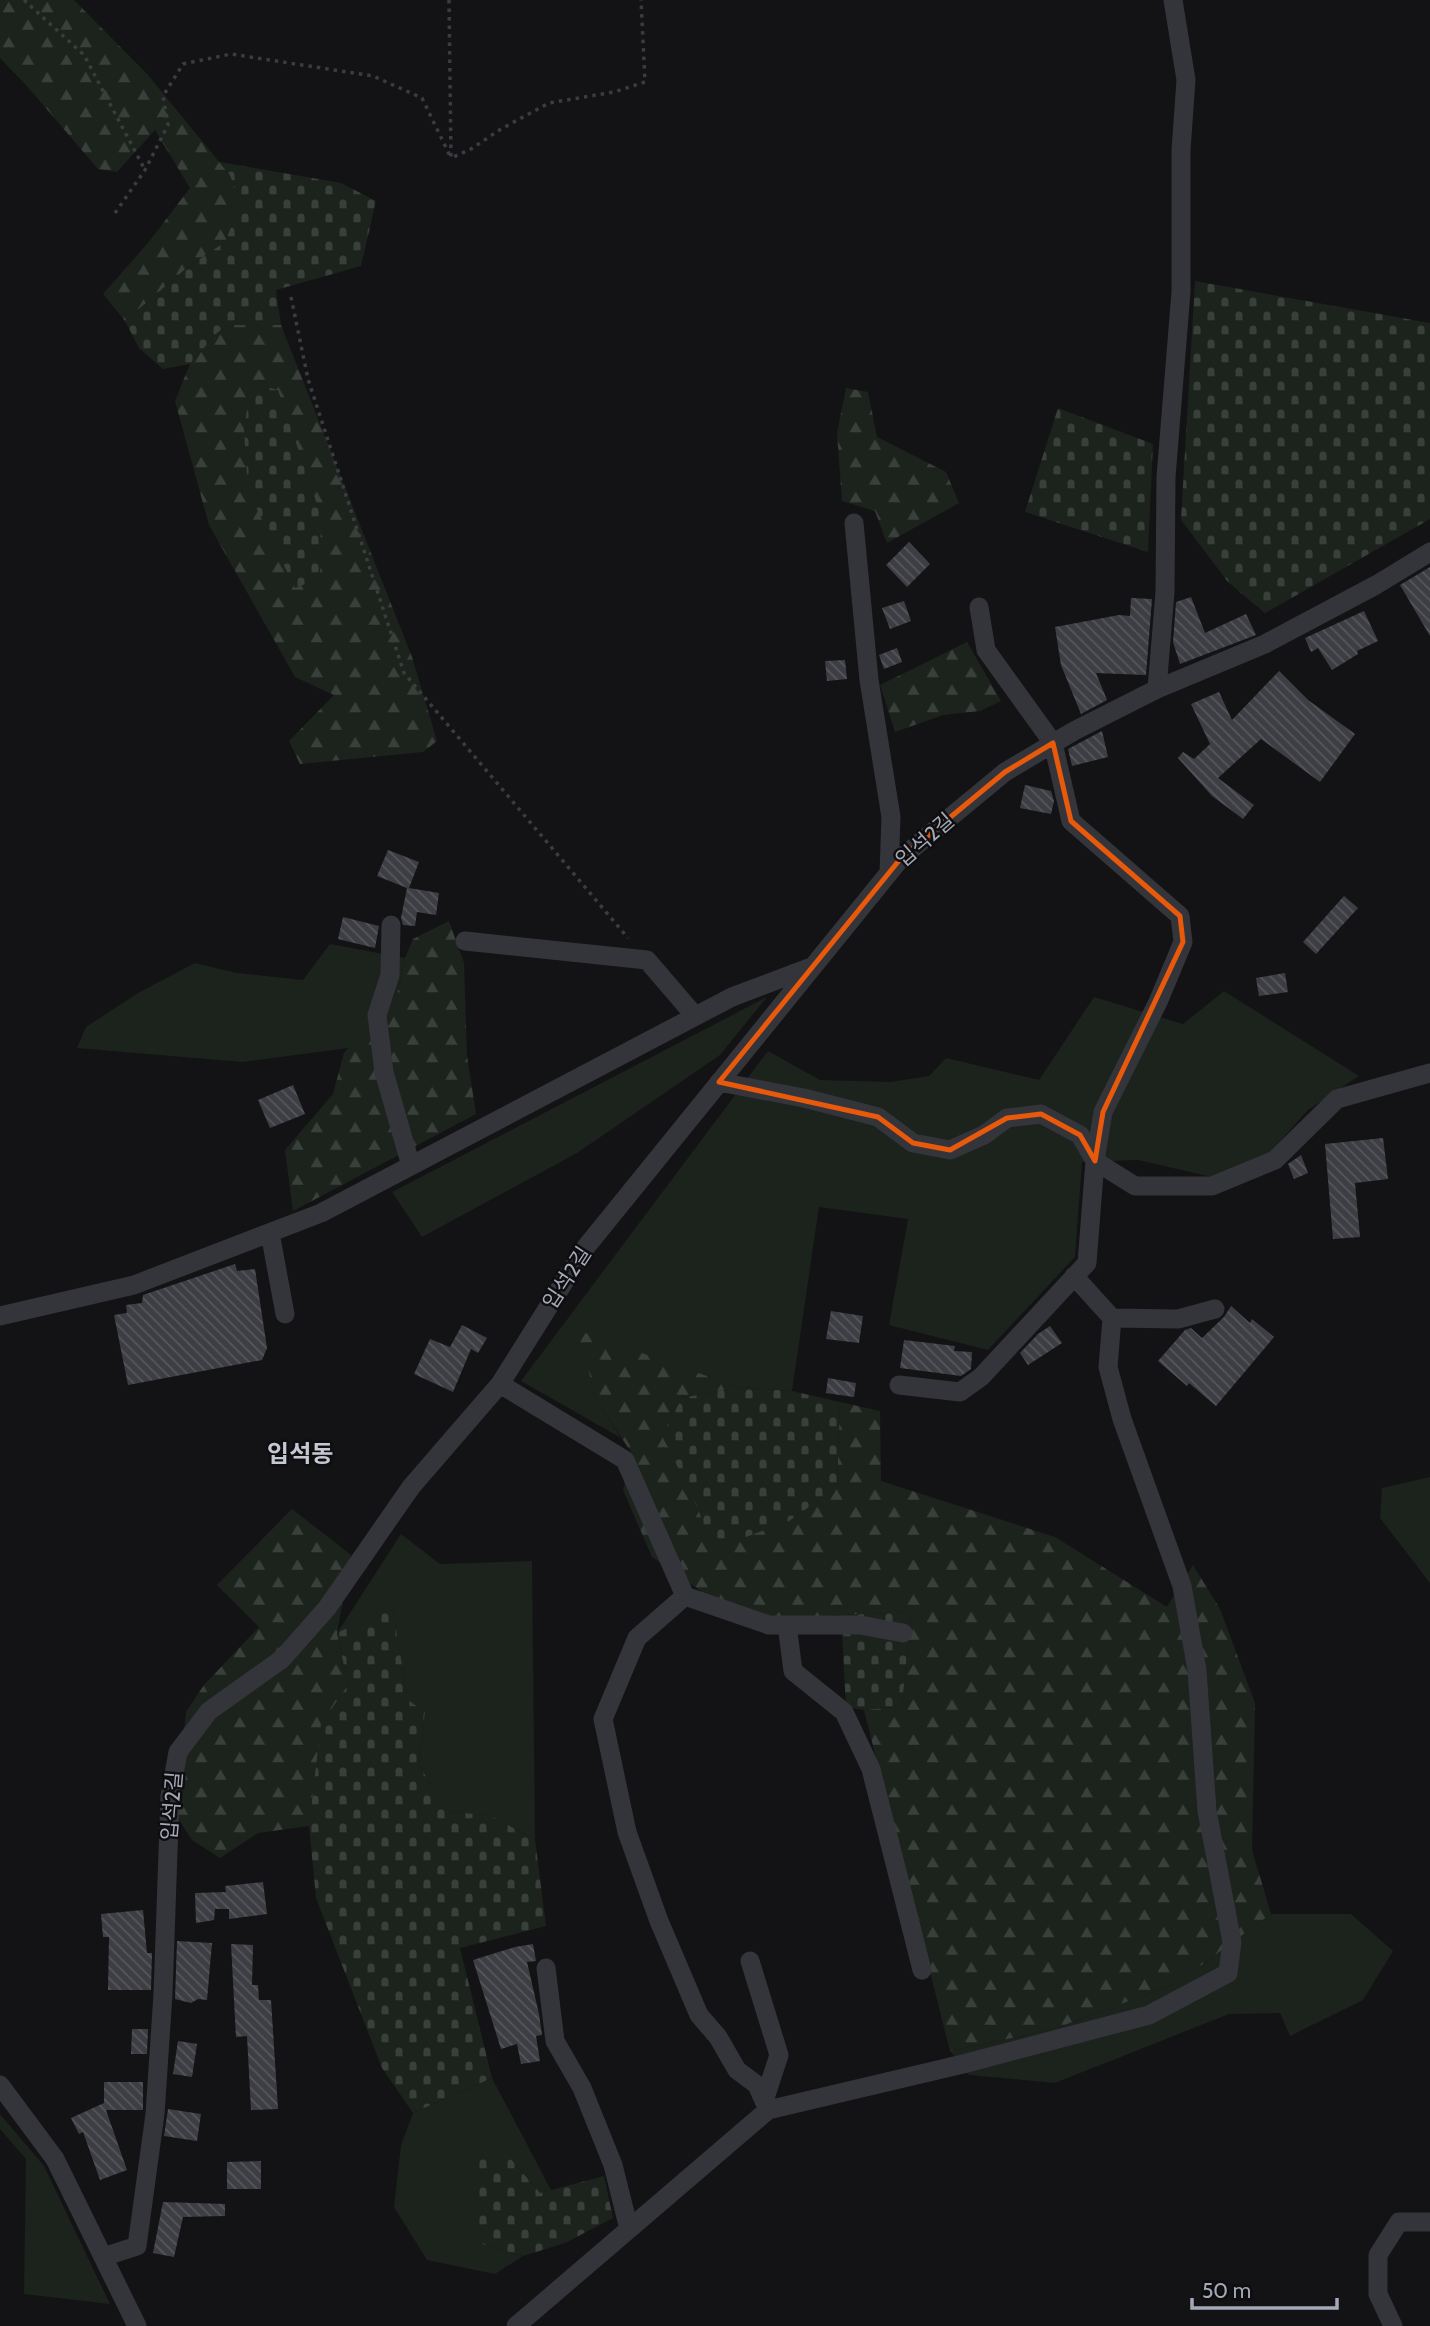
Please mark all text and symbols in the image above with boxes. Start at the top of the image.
street label: 입석2길 [890,808,959,872]
street label: 입석2길 [537,1242,596,1313]
district label: 입석동 [267,1439,333,1468]
street label: 입석2길 [156,1771,187,1841]
scale bar [1192,2266,1337,2310]
text: 50 m [1202,2278,1251,2303]

